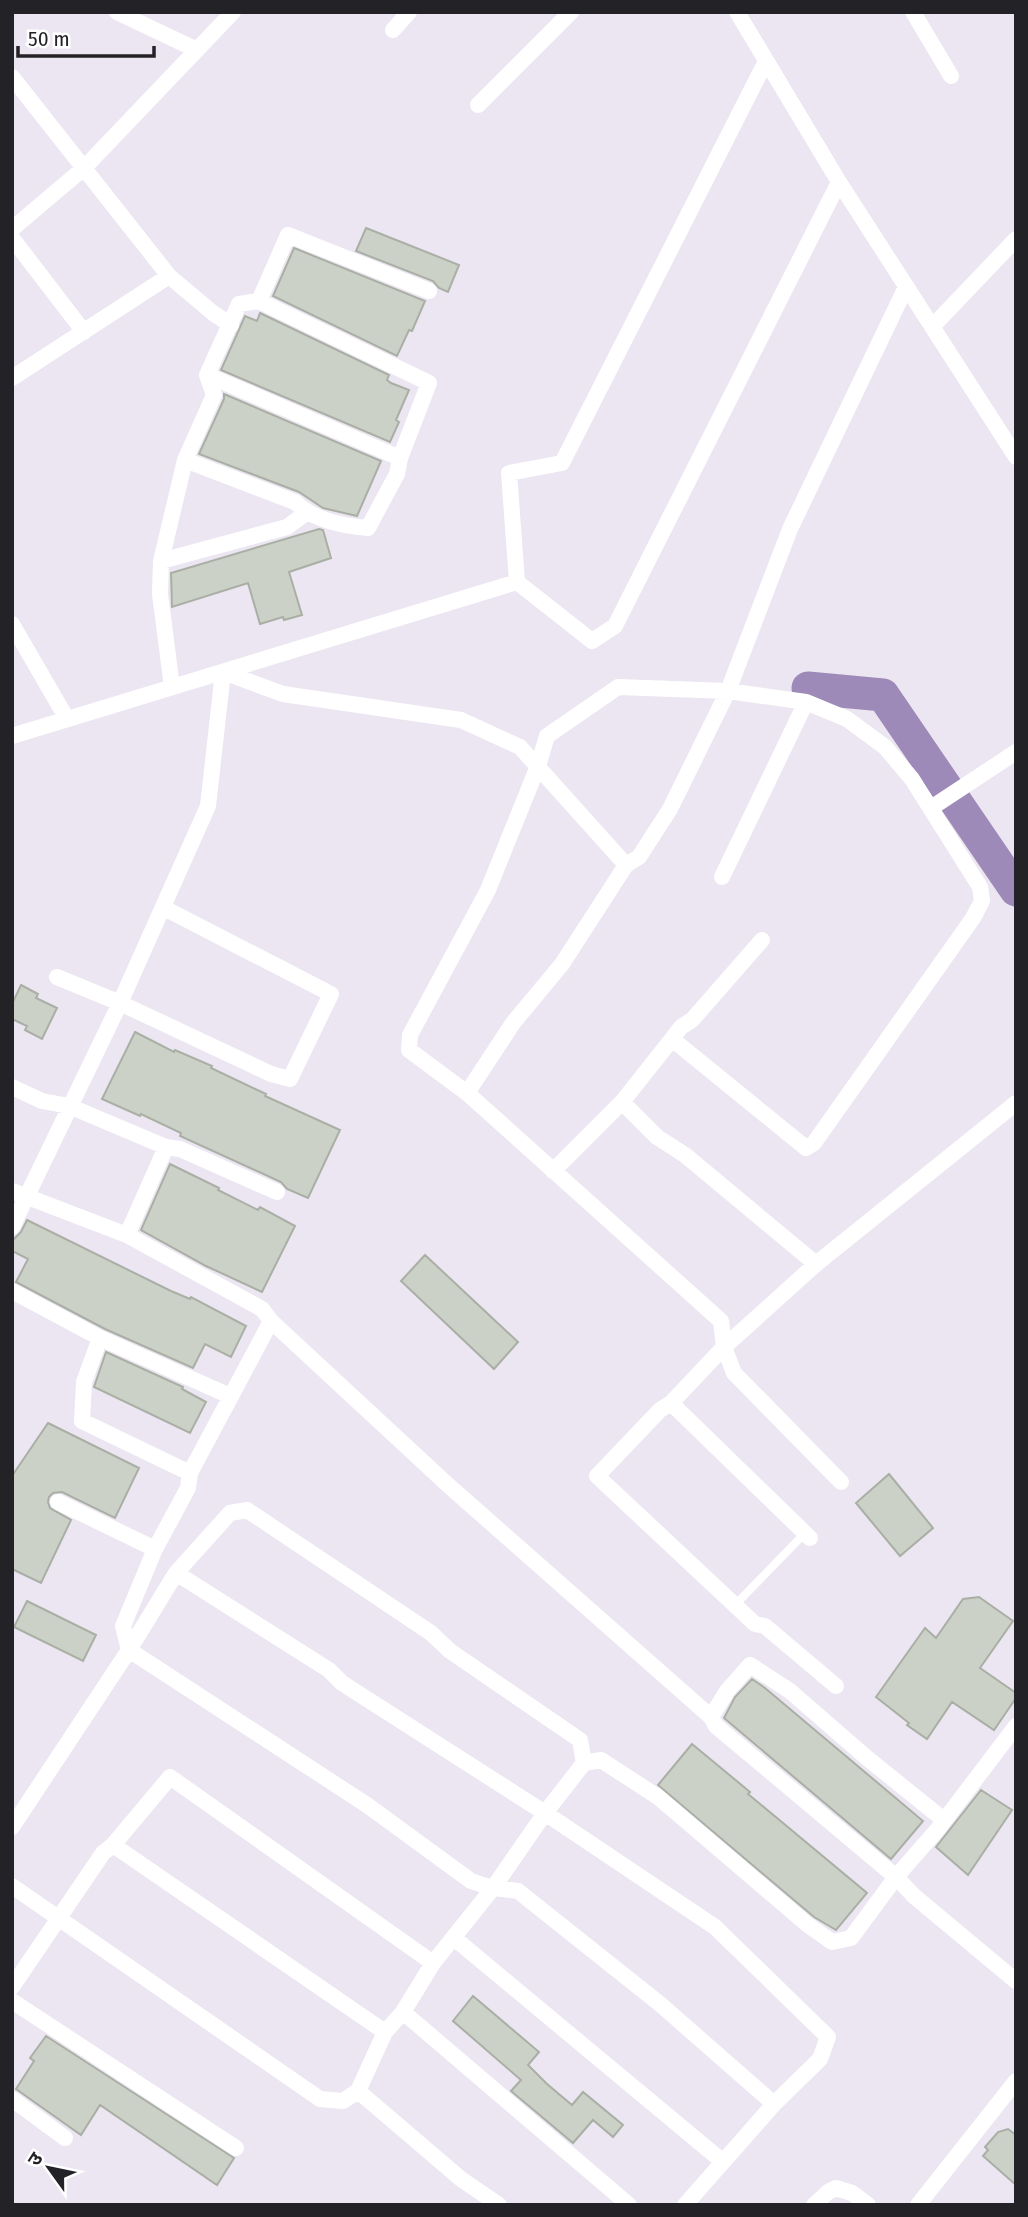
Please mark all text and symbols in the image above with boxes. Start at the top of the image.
scale bar [18,14,154,58]
text: 50 m [28,26,70,52]
north arrow [14,2133,84,2203]
text: उ [22,2147,48,2170]

